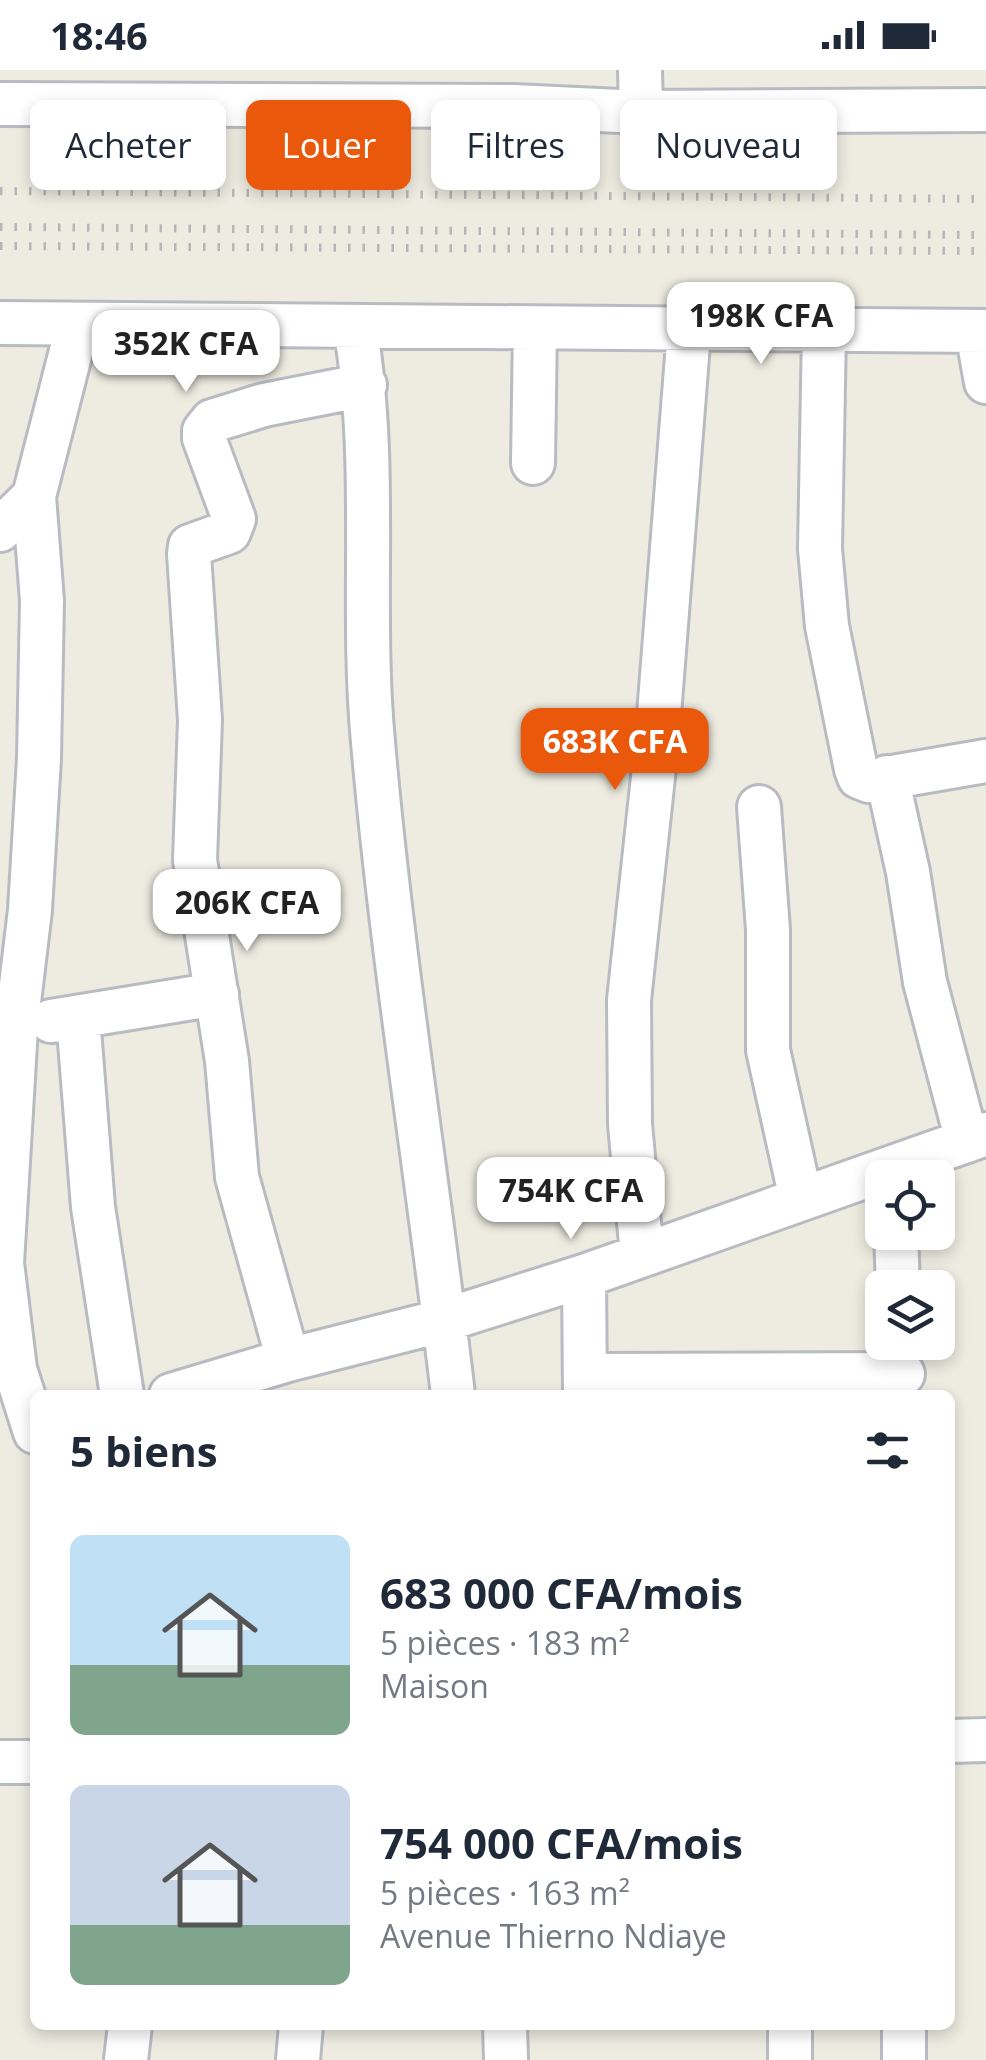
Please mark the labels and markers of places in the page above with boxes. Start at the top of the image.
pin: 198K CFA [658,282,864,367]
pin: 352K CFA [83,310,289,395]
pin: 683K CFA [512,708,718,793]
pin: 206K CFA [144,869,350,954]
pin: 754K CFA [468,1157,674,1242]

